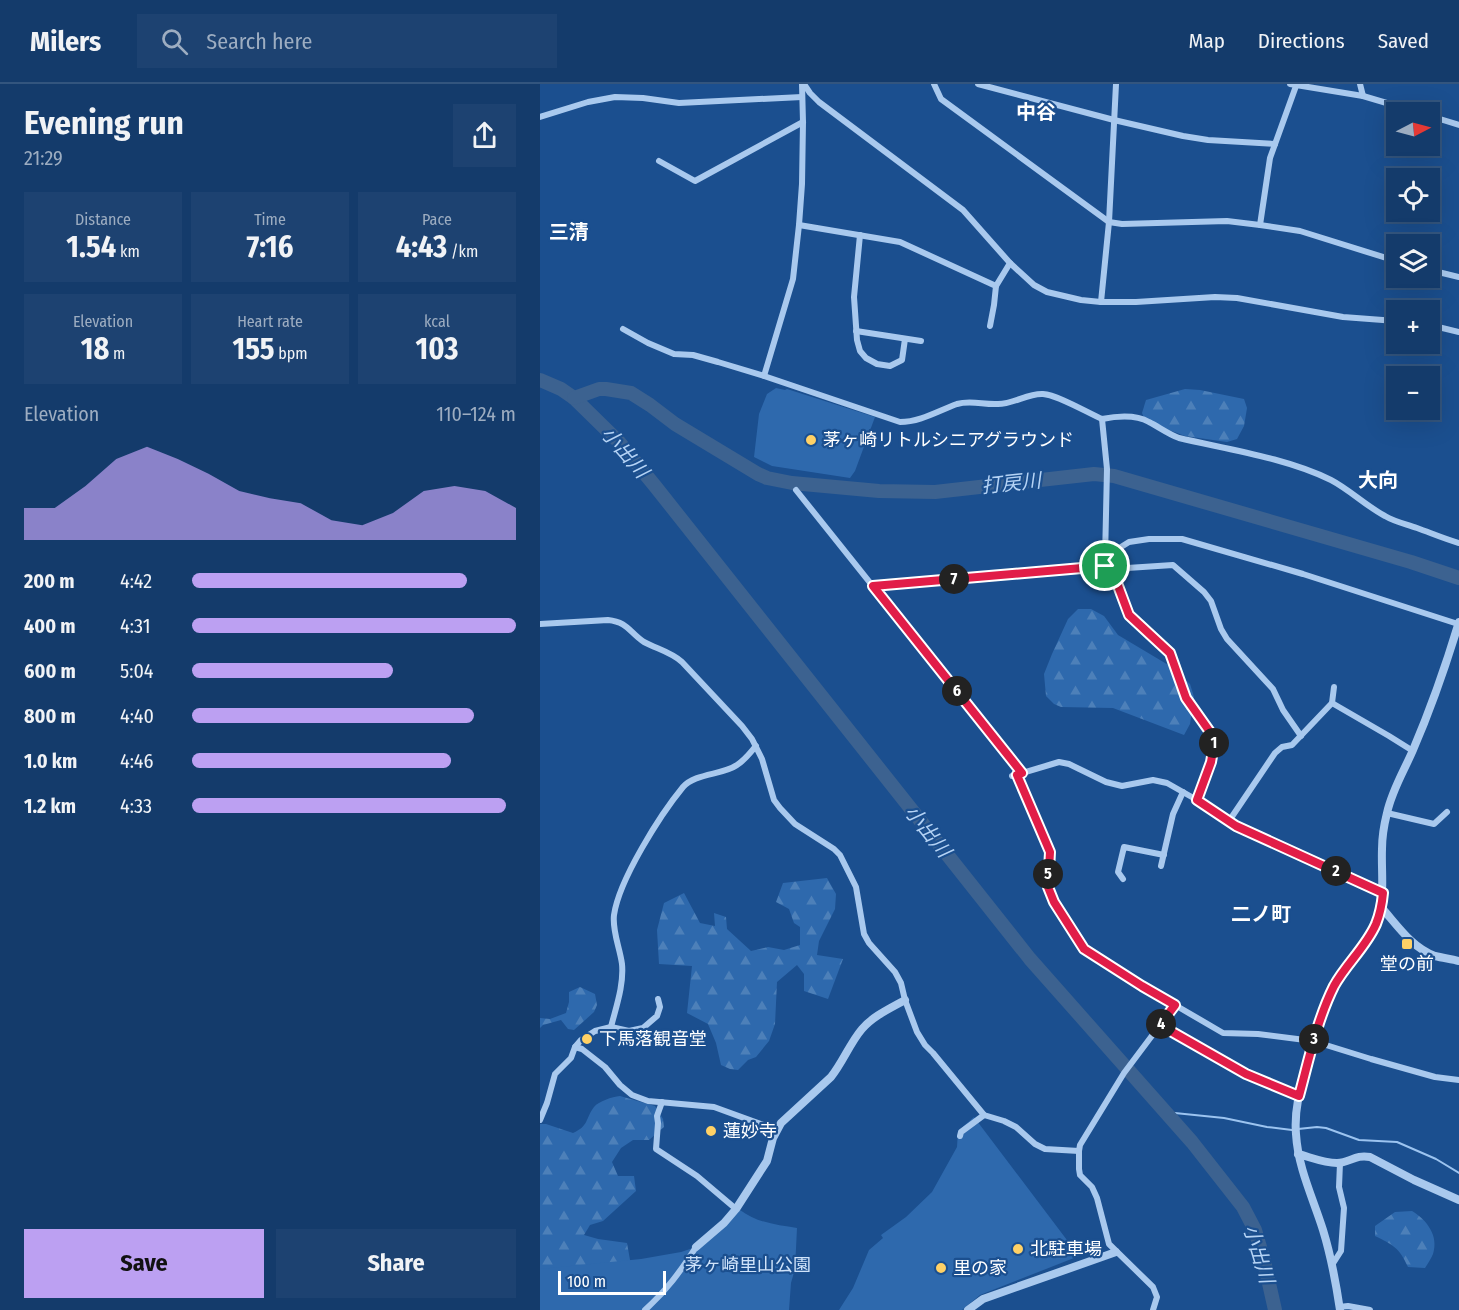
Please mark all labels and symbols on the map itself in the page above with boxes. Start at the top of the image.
district label: 中谷 [1016,100,1056,124]
north arrow [1386,102,1440,156]
district label: 三清 [549,220,589,244]
water label: 小出川 [596,421,655,484]
place label: 茅ヶ崎リトルシニアグラウンド [823,429,1074,451]
marker: 茅ヶ崎リトルシニアグラウンド [804,433,818,447]
water label: 打戻川 [980,468,1044,498]
district label: 大向 [1358,468,1398,492]
pin [1079,540,1130,591]
pin: 7 [939,564,969,594]
pin: 6 [942,676,972,706]
pin: 1 [1199,728,1229,758]
water label: 小出川 [900,800,957,863]
pin: 2 [1321,856,1351,886]
pin: 5 [1033,859,1063,889]
district label: 二ノ町 [1231,902,1291,926]
marker: 堂の前 [1400,937,1414,951]
place label: 堂の前 [1380,953,1434,975]
pin: 4 [1146,1009,1176,1039]
pin: 3 [1299,1024,1329,1054]
place label: 下馬落観音堂 [599,1028,707,1050]
marker: 下馬落観音堂 [580,1032,594,1046]
place label: 蓮妙寺 [723,1120,777,1142]
marker: 蓮妙寺 [704,1124,718,1138]
water label: 小出川 [1239,1222,1280,1288]
place label: 北駐車場 [1030,1238,1102,1260]
marker: 北駐車場 [1011,1242,1025,1256]
park label: 茅ヶ崎里山公園 [685,1254,811,1276]
place label: 里の家 [953,1257,1007,1279]
marker: 里の家 [934,1261,948,1275]
scale bar [558,1268,666,1296]

